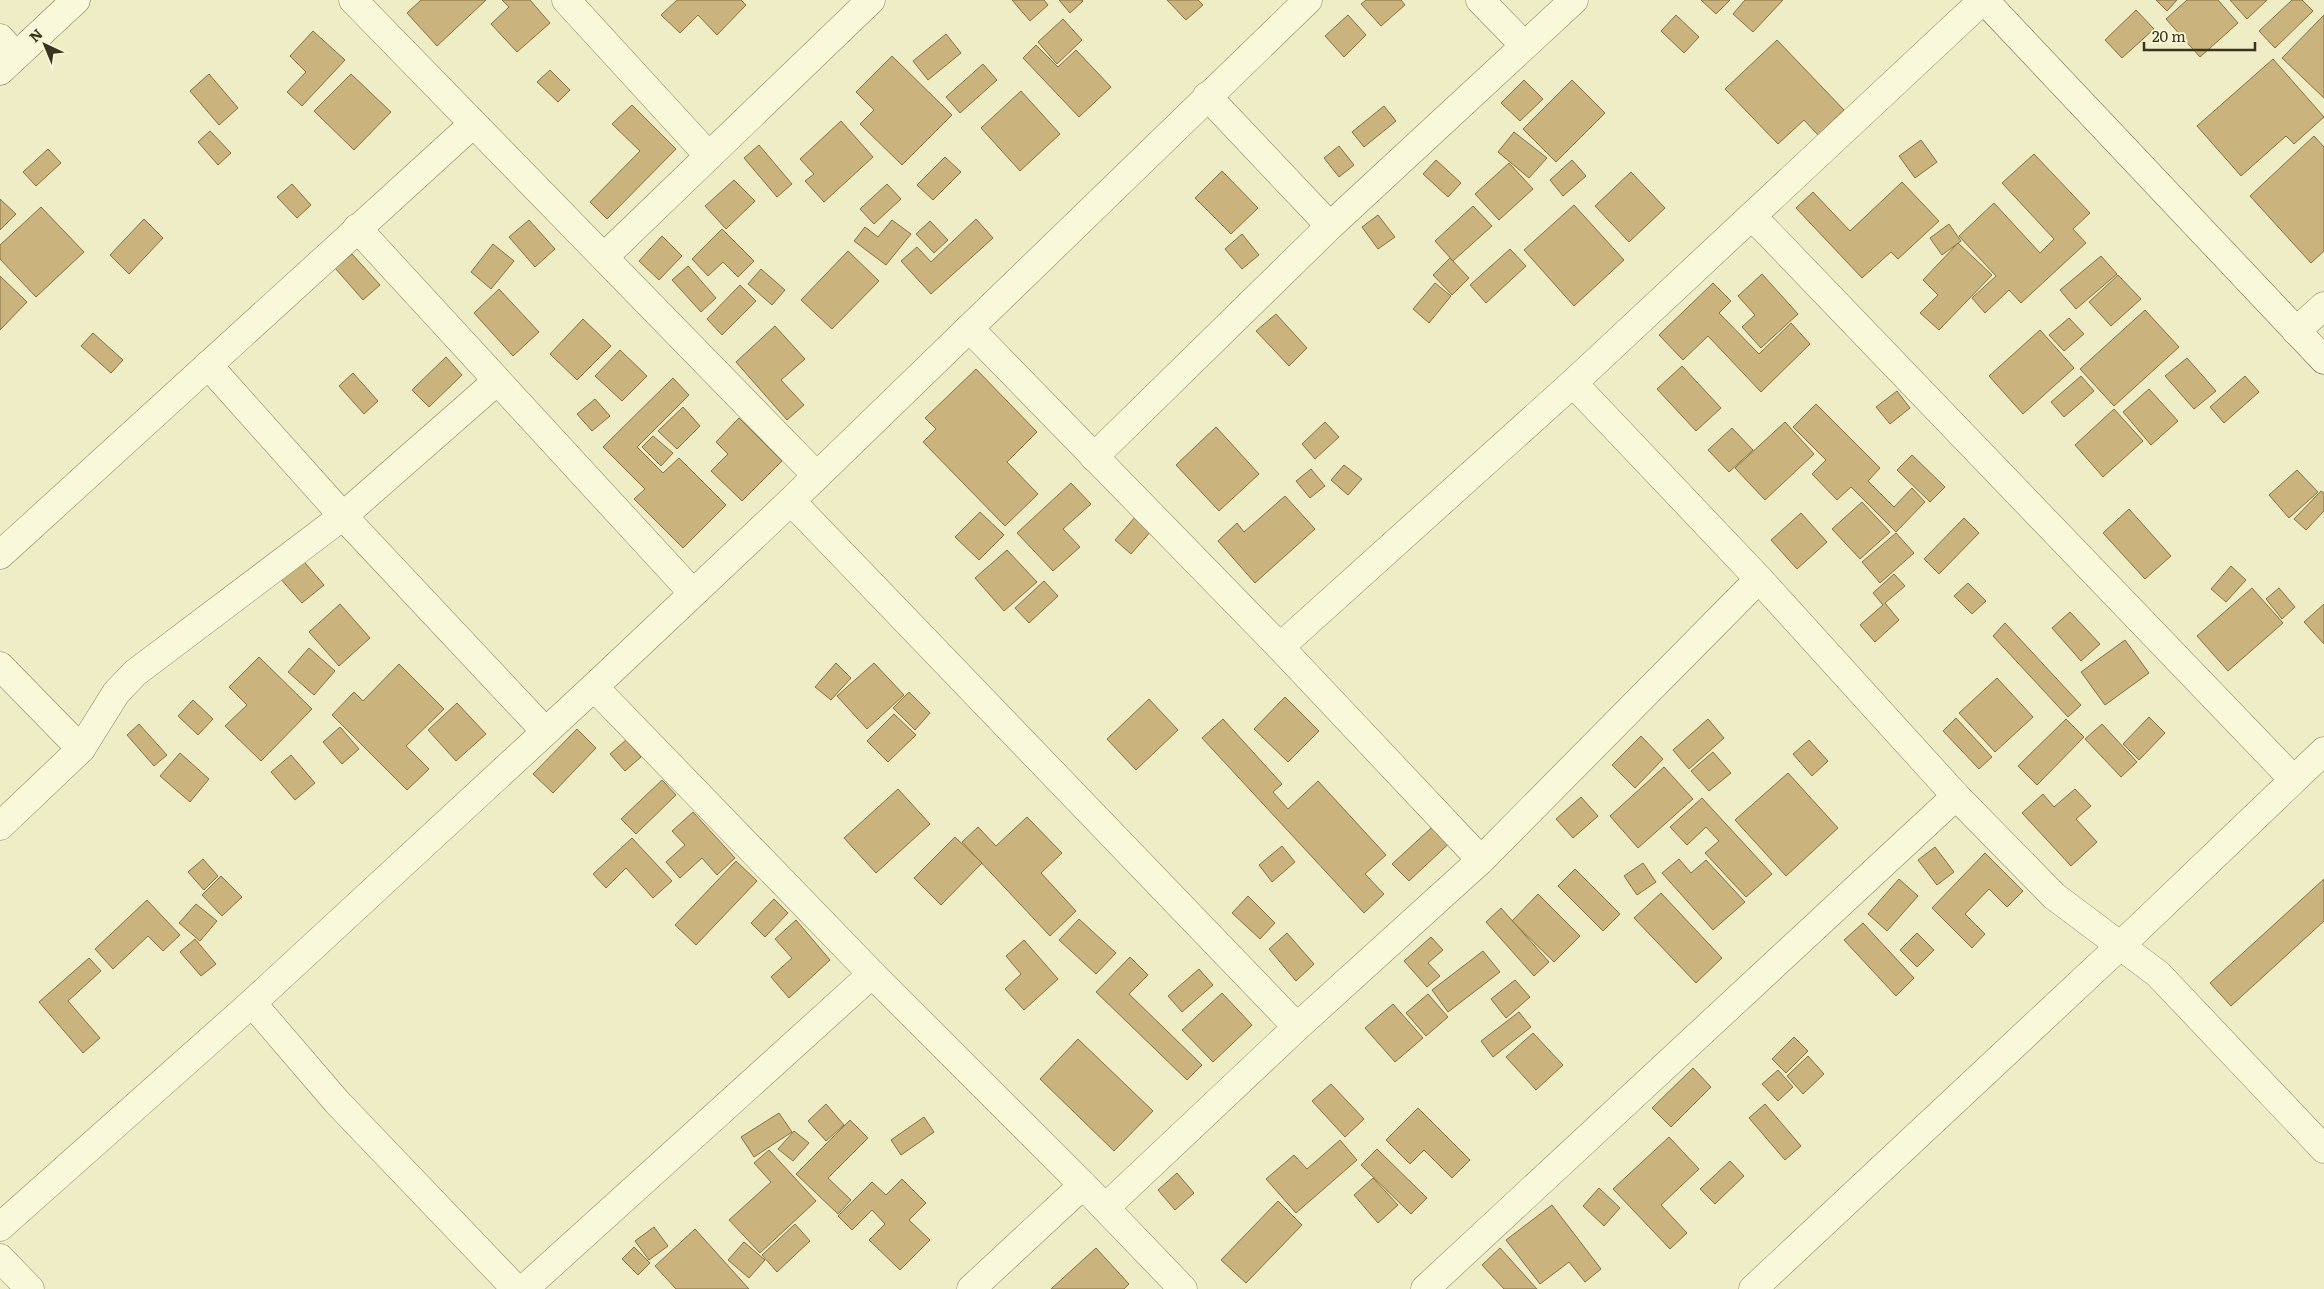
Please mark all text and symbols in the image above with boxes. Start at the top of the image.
north arrow [20,20,70,70]
scale bar [2144,20,2255,52]
text: N [24,23,47,46]
text: 20 m [2152,24,2186,47]

